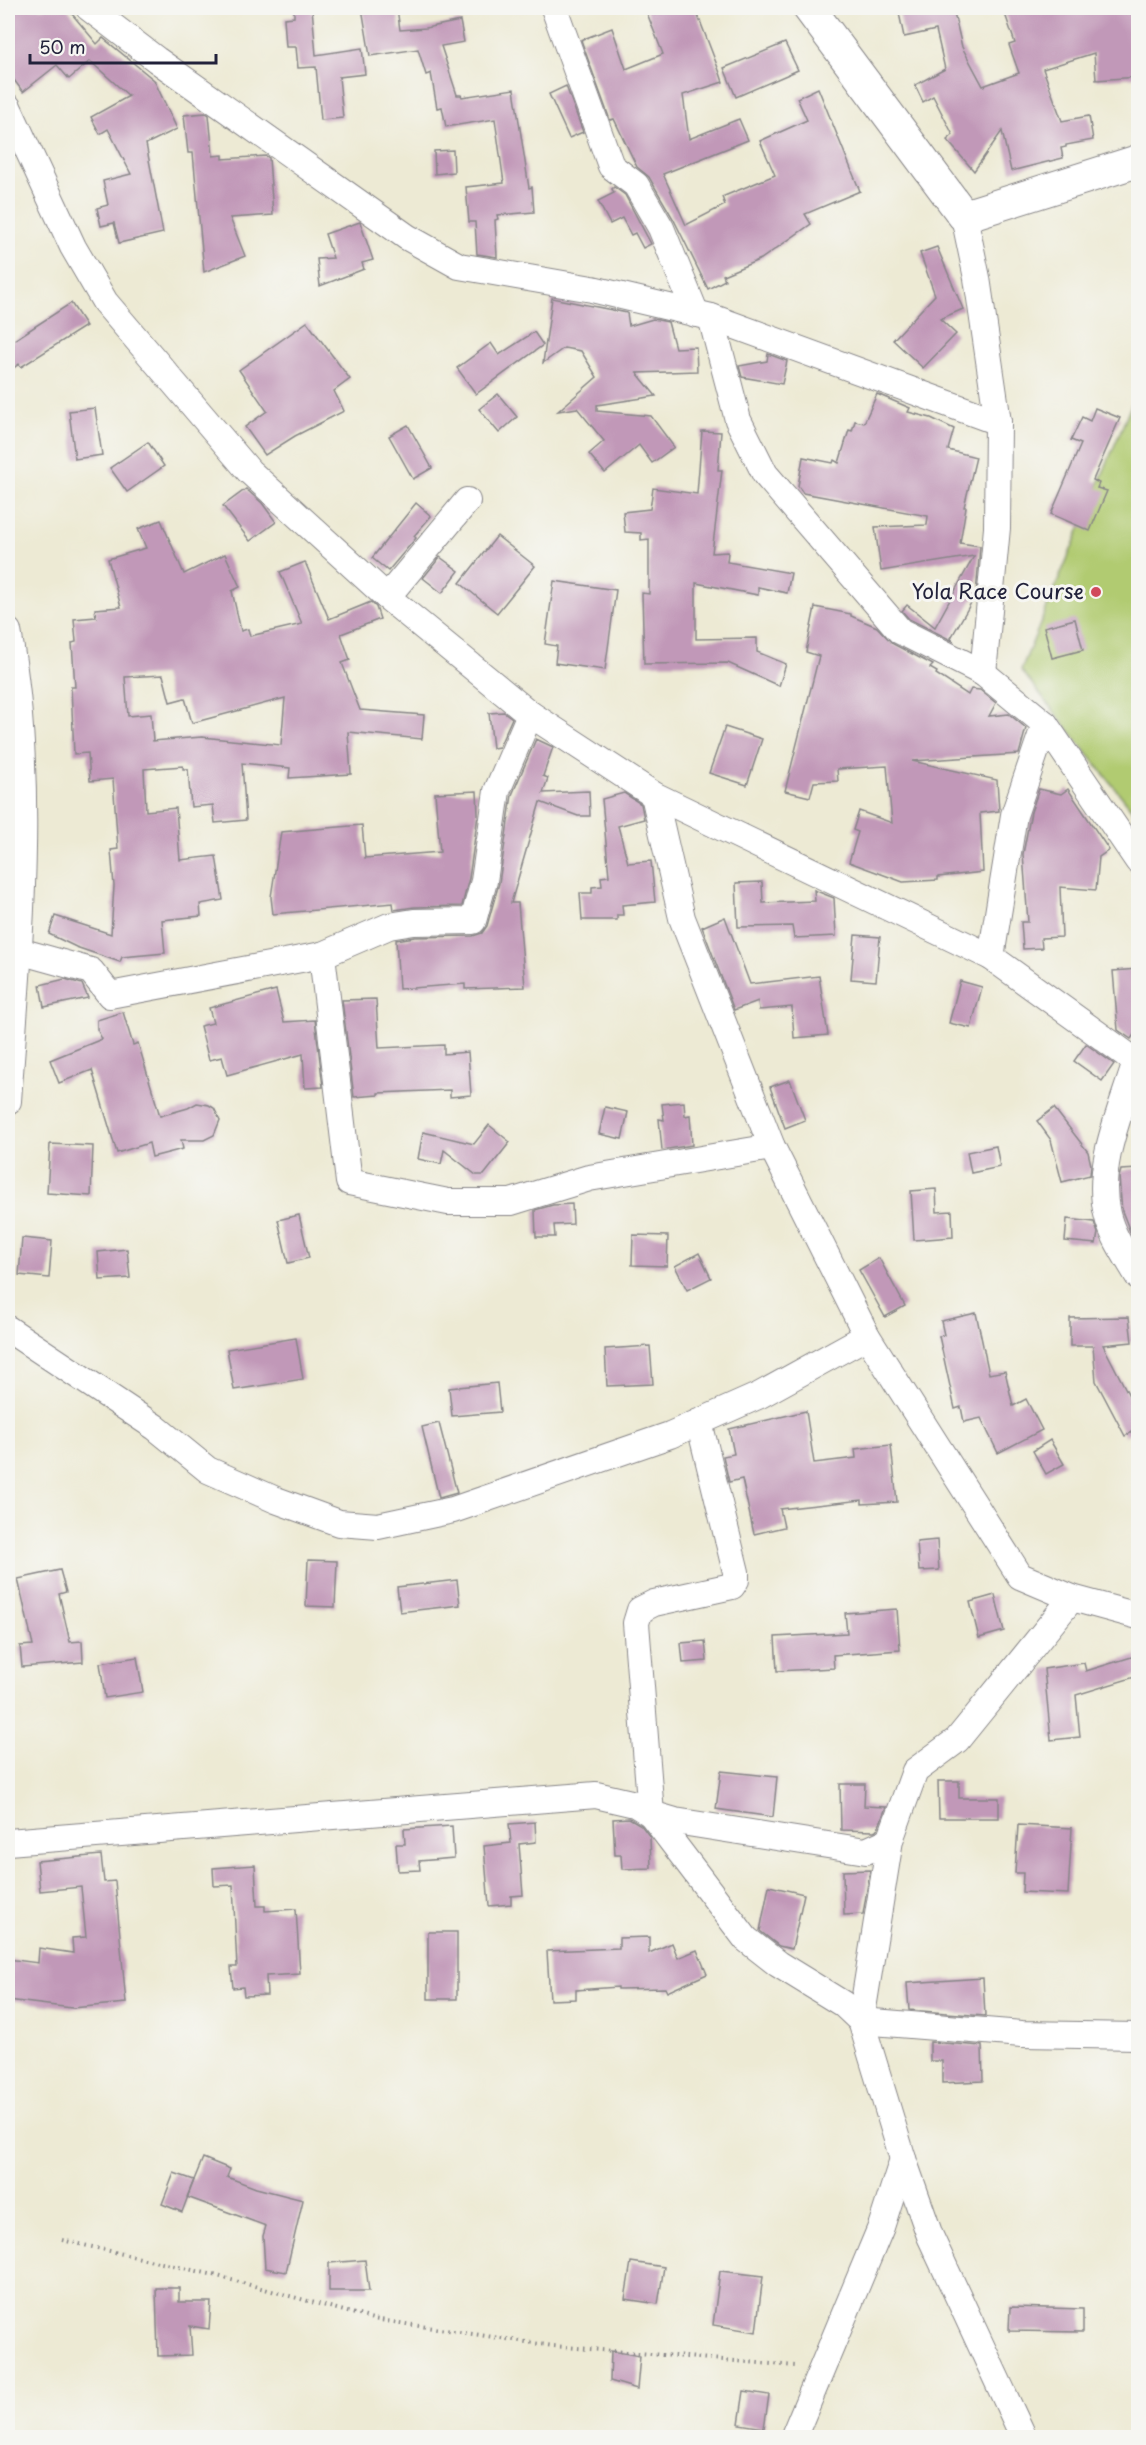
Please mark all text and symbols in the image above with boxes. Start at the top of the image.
scale bar [30,27,216,65]
text: 50 m [39,33,86,60]
place label: Yola Race Course [911,574,1084,606]
marker: Yola Race Course [1089,585,1103,599]

